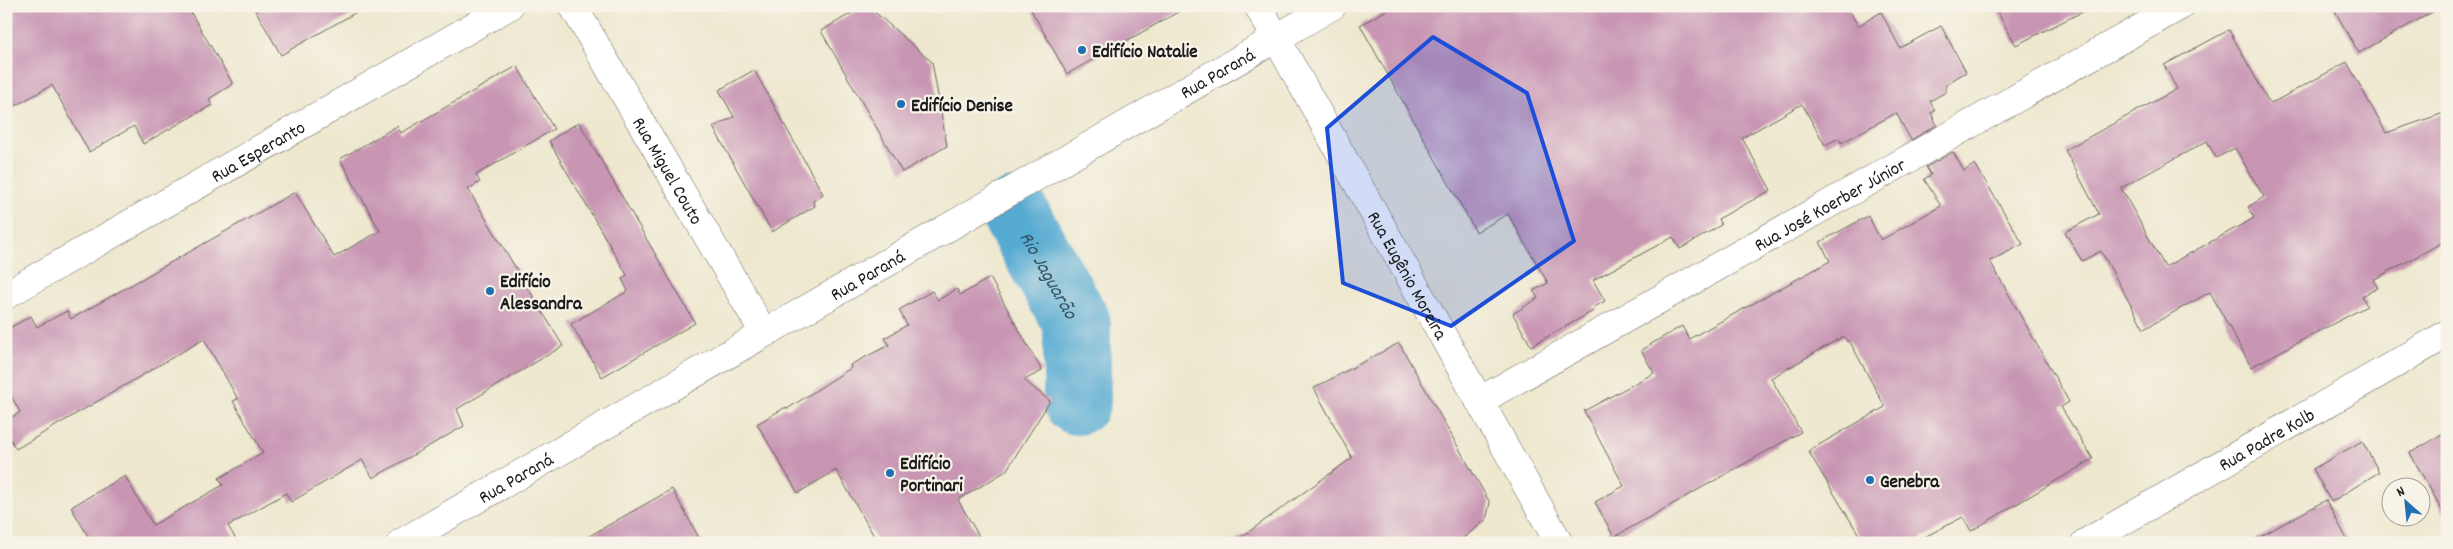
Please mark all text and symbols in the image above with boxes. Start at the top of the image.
place label: Edifício Natalie [1092,40,1198,67]
street label: Rua Paraná [1176,43,1262,108]
marker: Edifício Natalie [1076,44,1088,56]
place label: Edifício Denise [911,94,1013,121]
marker: Edifício Denise [895,98,907,110]
street label: Rua Miguel Couto [624,113,708,231]
street label: Rua Esperanto [207,116,311,191]
street label: Rua José Koerber Júnior [1750,153,1912,260]
street label: Rua Eugênio Moreira [1359,207,1453,347]
water label: Rio Jaguarão [1011,227,1084,326]
street label: Rua Paraná [826,245,912,310]
place label: Edifício Alessandra [500,270,583,319]
marker: Edifício Alessandra [484,285,496,297]
street label: Rua Padre Kolb [2215,403,2321,480]
street label: Rua Paraná [475,448,560,512]
place label: Edifício Portinari [900,452,963,501]
marker: Edifício Portinari [884,467,896,479]
place label: Genebra [1880,470,1940,497]
marker: Genebra [1864,474,1876,486]
north arrow [2380,476,2430,526]
text: N [2393,482,2409,503]

